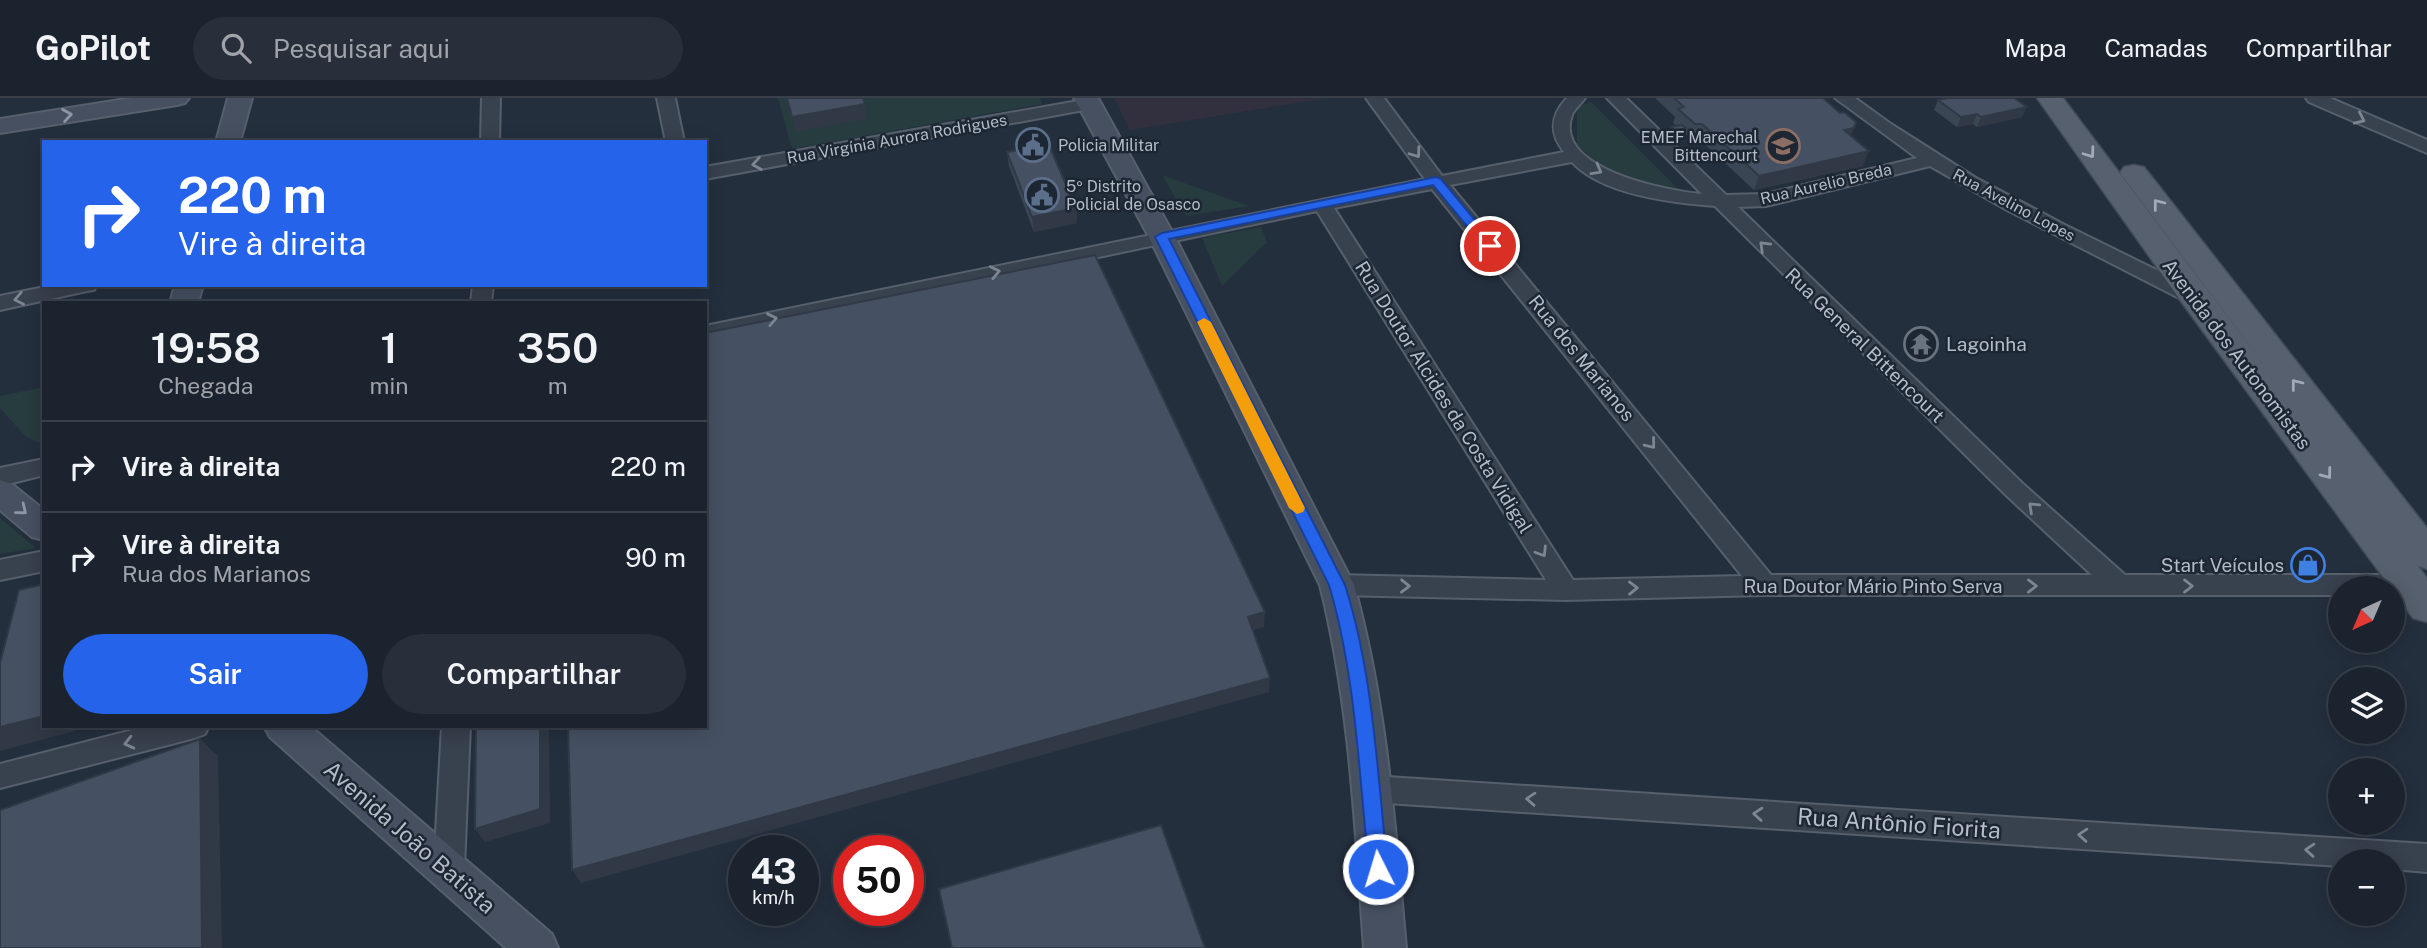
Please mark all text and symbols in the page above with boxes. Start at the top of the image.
search box [193,17,683,80]
text: GoPilot [35,29,151,67]
icon: search [217,29,255,67]
text: Pesquisar aqui [273,33,450,64]
text: Mapa [2005,34,2066,62]
text: Camadas [2104,34,2208,62]
text: Compartilhar [2246,34,2392,62]
one-way arrow [61,108,73,123]
street label: Rua Virgínia Aurora Rodrigues [785,110,1009,168]
one-way arrow [2353,111,2365,125]
public building icon: Policia Militar [1014,126,1052,164]
school or university icon: EMEF Marechal Bittencourt [1764,127,1802,165]
place label: EMEF Marechal Bittencourt [1641,128,1758,165]
place label: Policia Militar [1058,136,1159,155]
one-way arrow [1407,145,1420,158]
one-way arrow [2082,145,2094,158]
one-way arrow [751,156,763,171]
street label: Rua Aurelio Breda [1758,160,1894,208]
one-way arrow [1589,162,1602,176]
street label: Rua Avelino Lopes [1950,165,2078,245]
text: 220 m [178,166,327,224]
icon: right [63,168,154,259]
public building icon: 5º Distrito Policial de Osasco [1023,176,1061,214]
place label: 5º Distrito Policial de Osasco [1066,177,1200,214]
one-way arrow [2153,199,2166,211]
pin [1460,216,1520,276]
text: Vire à direita [178,225,366,262]
icon: arrive [1471,227,1509,265]
one-way arrow [1760,242,1773,255]
street label: Avenida dos Autonomistas [2158,255,2316,453]
street label: Rua Doutor Alcides da Costa Vidigal [1351,257,1537,537]
street label: Rua General Bittencourt [1781,263,1949,427]
one-way arrow [989,266,1001,281]
one-way arrow [13,290,25,305]
street label: Rua dos Marianos [1524,290,1640,426]
one-way arrow [766,312,778,327]
text: 19:58 [151,323,261,372]
text: 1 [380,323,398,372]
text: 350 [517,323,598,372]
temple icon: Lagoinha [1902,325,1940,363]
place label: Lagoinha [1946,333,2027,355]
text: Chegada [158,372,253,399]
text: min [370,372,409,399]
text: m [548,372,568,399]
one-way arrow [2292,379,2305,392]
one-way arrow [1643,436,1656,449]
icon: right [63,448,101,486]
text: Vire à direita [122,451,280,482]
text: 220 m [610,451,686,482]
one-way arrow [2318,466,2331,479]
one-way arrow [14,502,26,515]
one-way arrow [2028,503,2041,515]
text: Vire à direita [122,529,280,560]
icon: right [63,539,101,577]
text: 90 m [625,542,686,573]
one-way arrow [1533,544,1546,557]
shop icon: Start Veículos [2289,546,2327,584]
place label: Start Veículos [2161,554,2284,576]
text: Rua dos Marianos [122,560,311,587]
street label: Rua Doutor Mário Pinto Serva [1743,575,2003,597]
north arrow [2328,576,2404,653]
map controls [2328,576,2405,926]
one-way arrow [2027,578,2037,594]
one-way arrow [2183,578,2194,594]
one-way arrow [1400,579,1411,594]
one-way arrow [1627,581,1638,596]
button: Sair [63,634,368,714]
button: Compartilhar [382,634,686,714]
button: layers [2328,667,2405,744]
one-way arrow [123,735,135,749]
street label: Avenida João Batista [319,755,501,919]
button: + [2328,758,2405,835]
one-way arrow [1525,792,1536,807]
street label: Rua Antônio Fiorita [1796,802,2002,844]
one-way arrow [1752,807,1763,822]
one-way arrow [2077,828,2088,843]
position arrow [1341,832,1415,906]
speed limit sign: 50 [833,835,924,926]
one-way arrow [2304,843,2315,858]
button: − [2328,849,2405,926]
text: 43 [750,851,797,892]
text: km/h [752,887,795,908]

